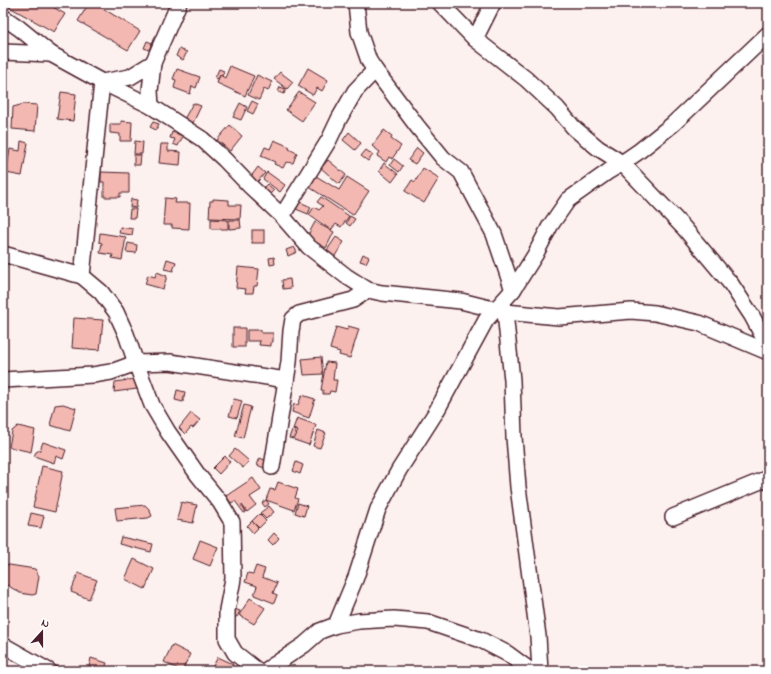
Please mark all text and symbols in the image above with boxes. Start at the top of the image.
north arrow [22,612,62,652]
text: N [39,615,52,632]

